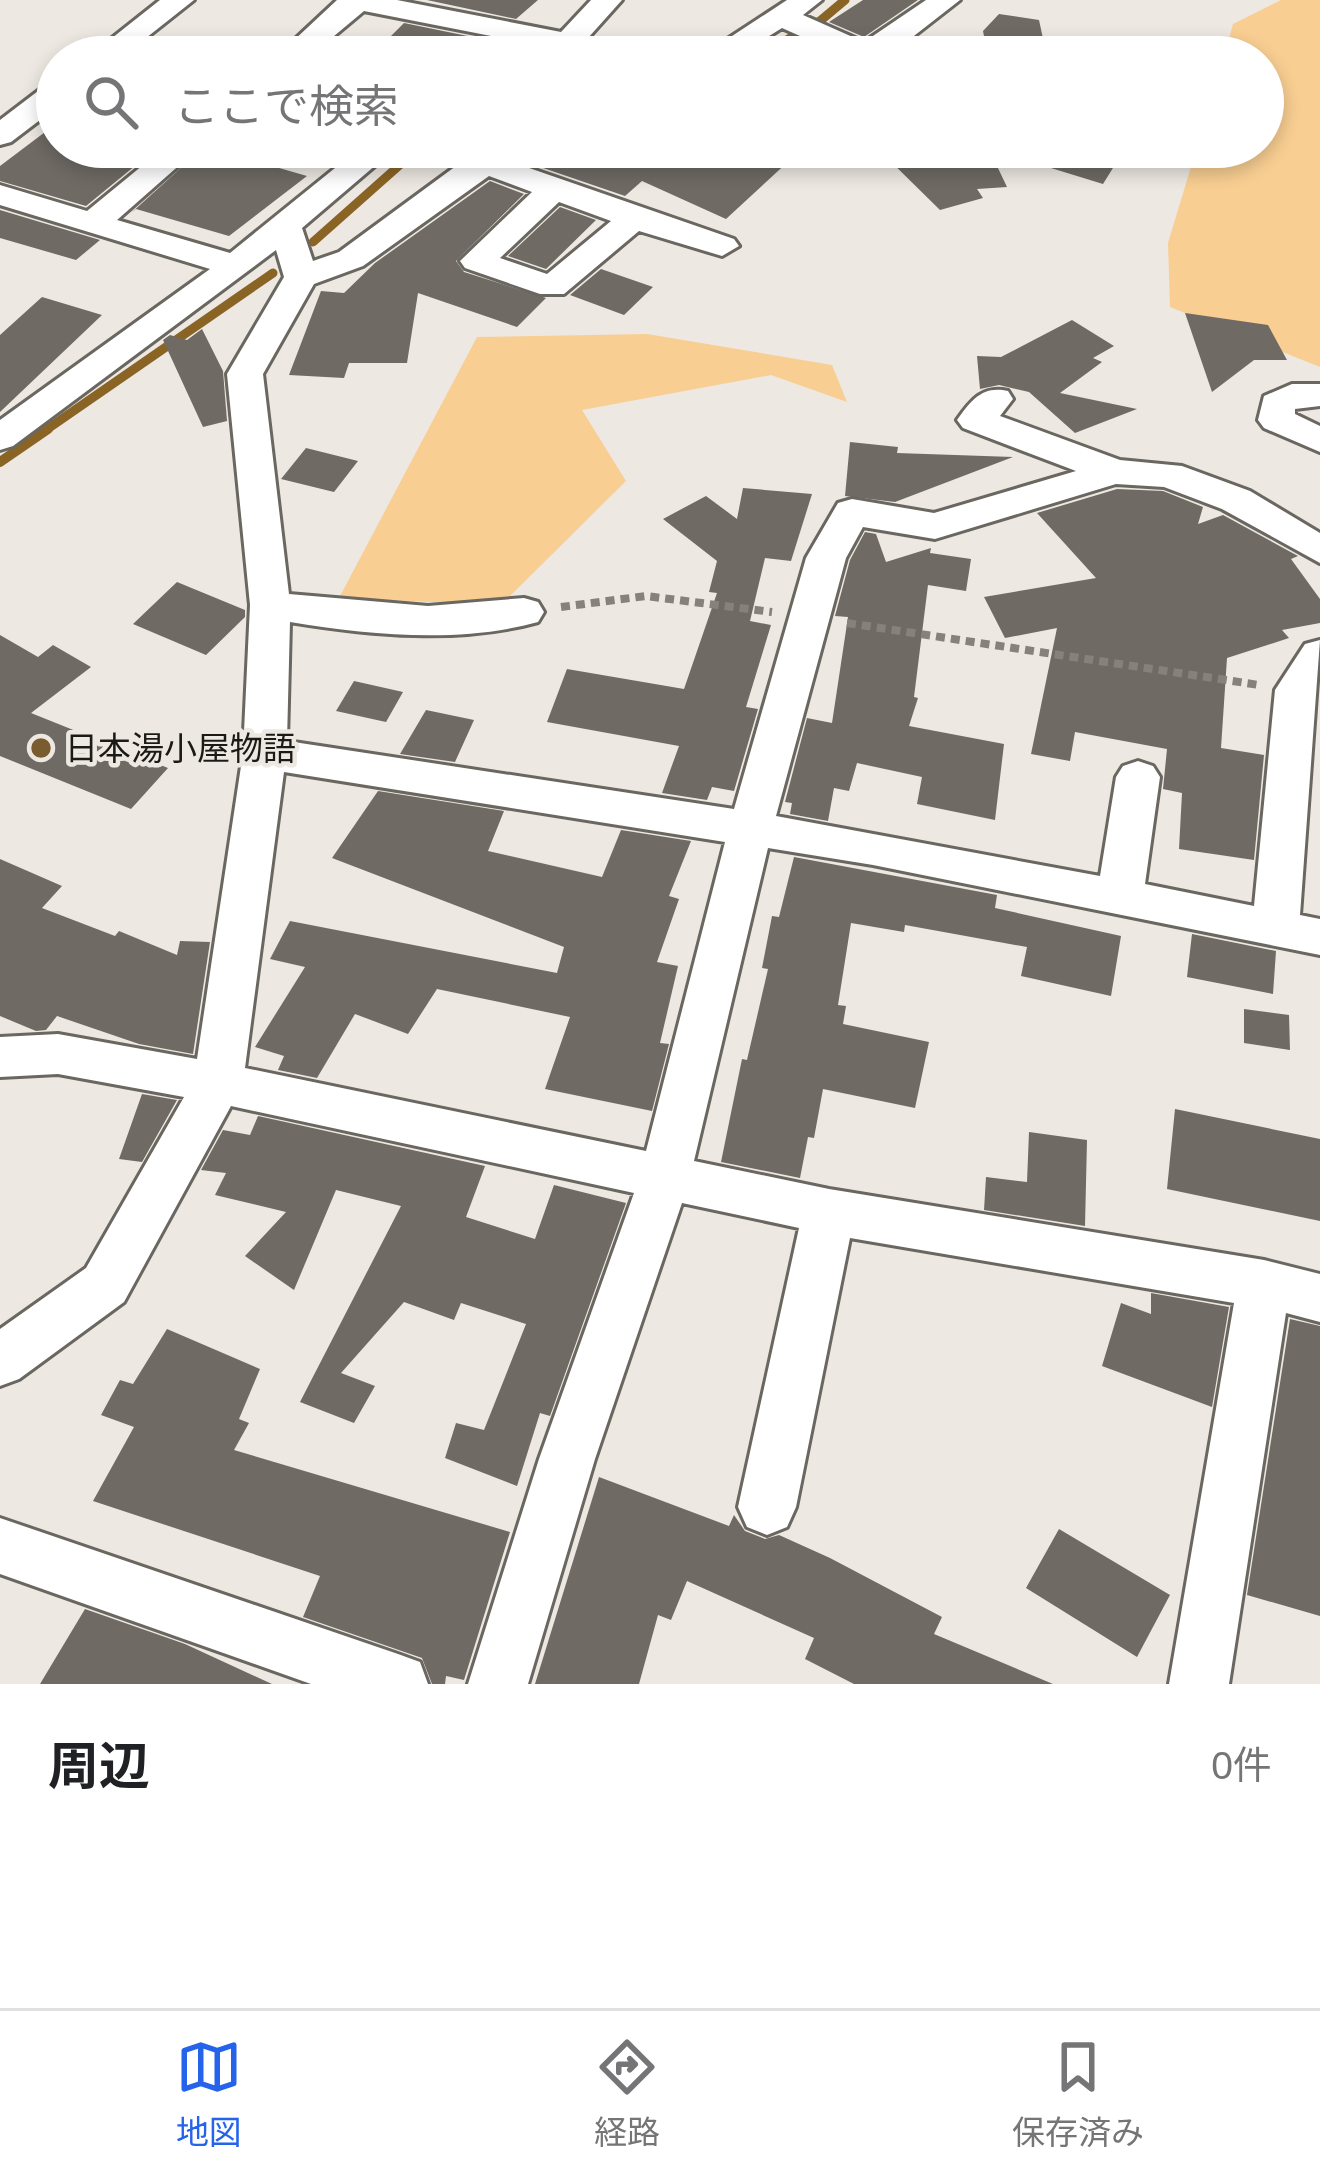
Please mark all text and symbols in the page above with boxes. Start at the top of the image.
search box [36,36,1284,168]
icon: search [78,69,144,135]
text: ここで検索 [174,81,399,132]
place label: 日本湯小屋物語 [65,730,296,767]
marker: 日本湯小屋物語 [28,735,54,761]
text: 周辺 [48,1738,150,1795]
text: 0件 [1211,1744,1272,1787]
tab: 地図 [176,2034,242,2154]
tab: 経路 [594,2034,660,2154]
tab: 保存済み [1012,2034,1144,2154]

